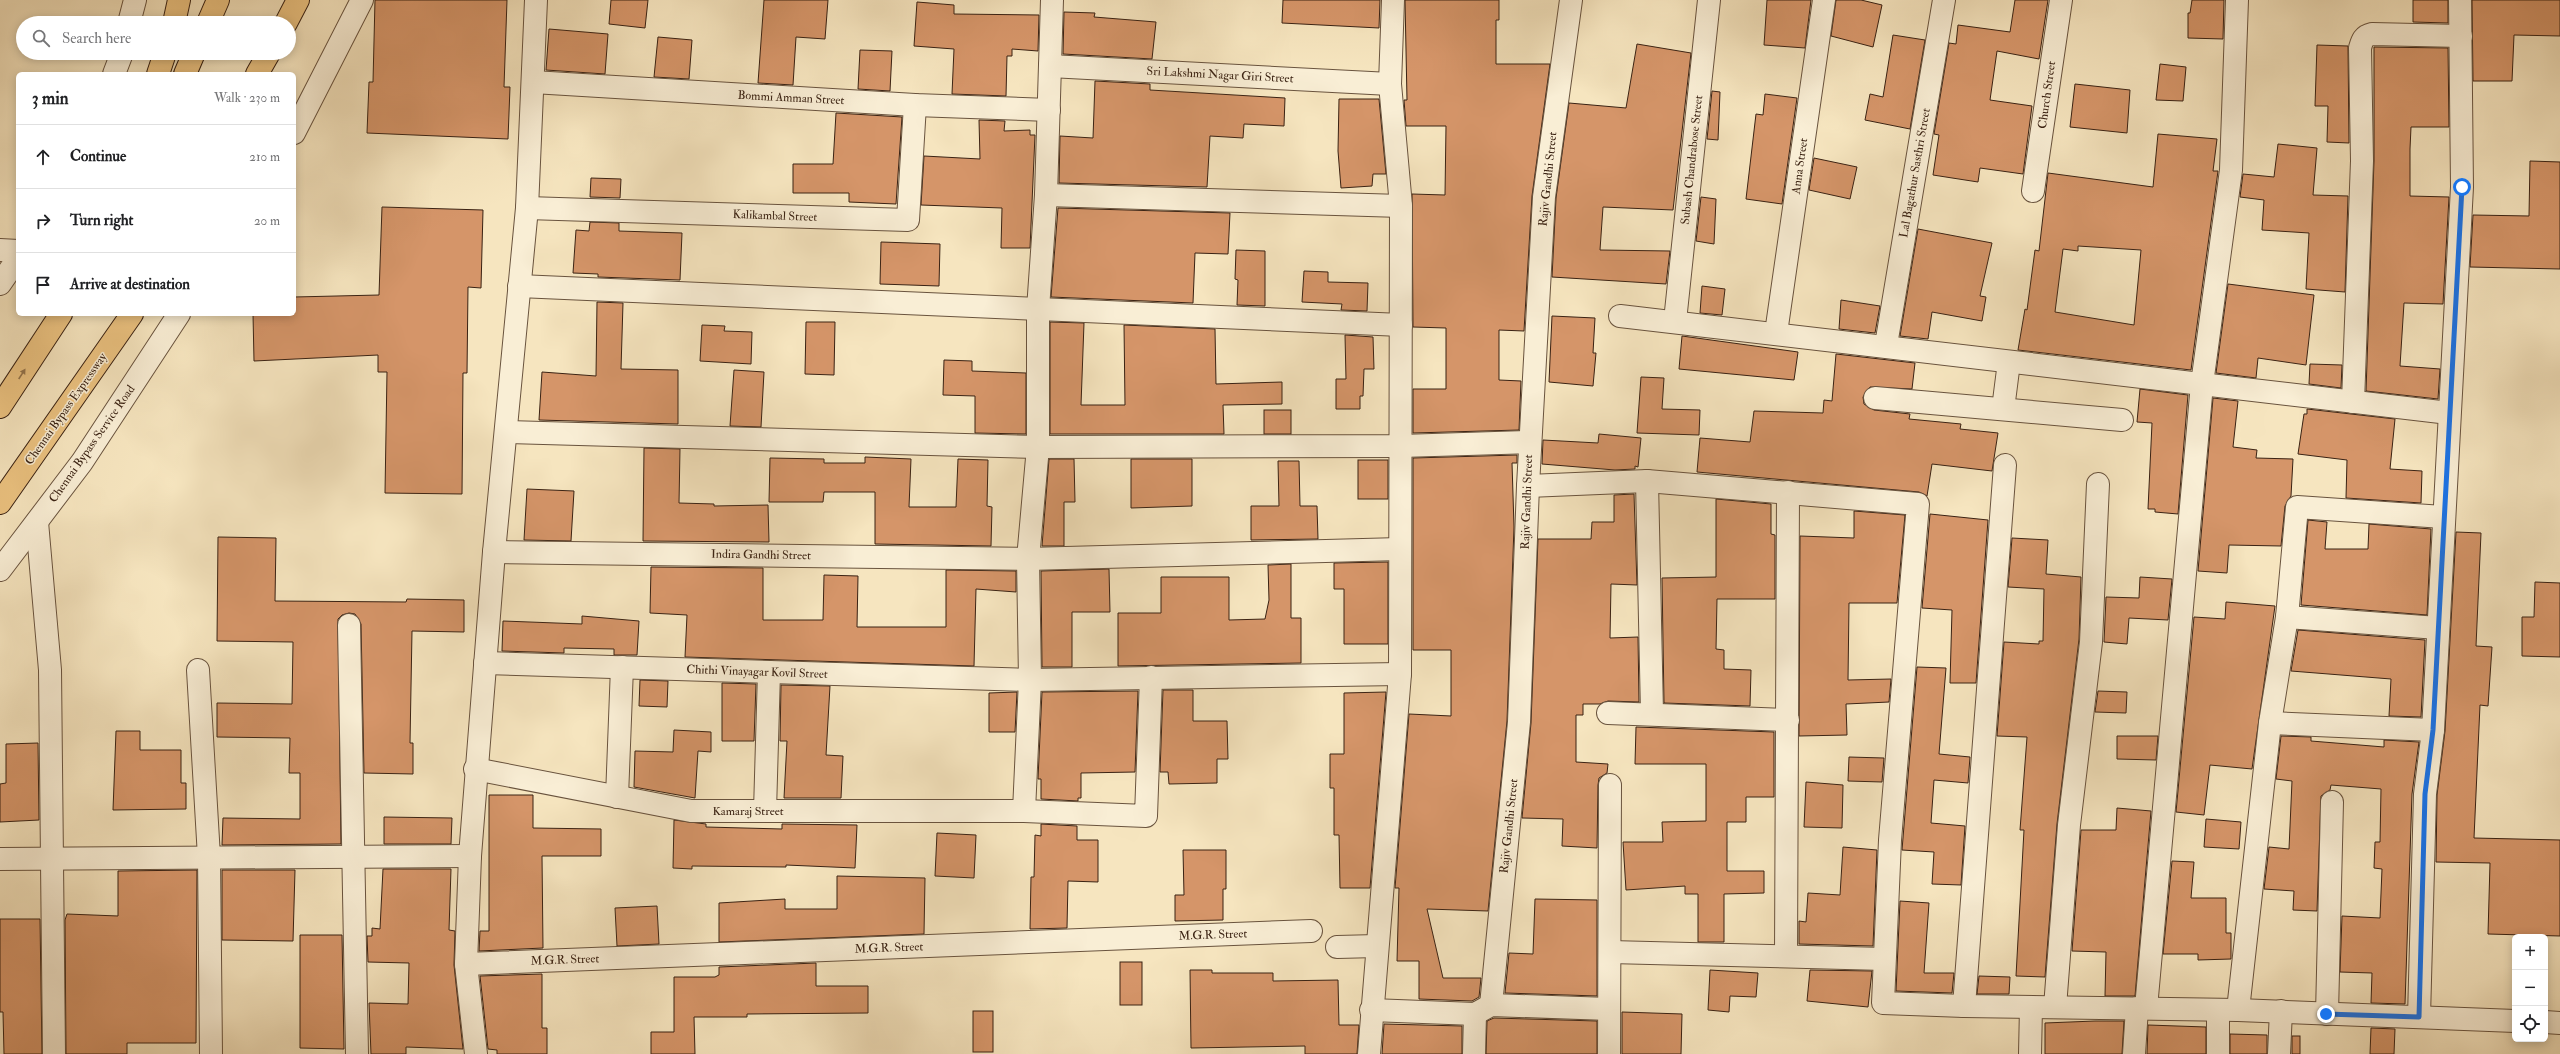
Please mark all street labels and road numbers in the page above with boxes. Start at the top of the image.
street label: Church Street [2035,60,2059,130]
street label: Sri Lakshmi Nagar Giri Street [1146,64,1294,86]
street label: Bommi Amman Street [737,88,845,108]
street label: Subash Chandrabose Street [1678,94,1706,226]
street label: Lal Bagathur Sasthri Street [1896,107,1934,239]
street label: Rajiv Gandhi Street [1536,131,1560,227]
street label: Anna Street [1789,137,1811,196]
street label: Kalikambal Street [732,207,818,225]
street label: Chennai Bypass Expressway [22,350,111,468]
street label: Chennai Bypass Service Road [46,382,138,506]
street label: Rajiv Gandhi Street [1518,454,1536,550]
street label: Indira Gandhi Street [711,547,811,563]
street label: Chithi Vinayagar Kovil Street [686,662,828,682]
street label: Rajiv Gandhi Street [1497,778,1521,874]
street label: Kamaraj Street [712,804,784,819]
street label: M.G.R. Street [1178,926,1248,944]
street label: M.G.R. Street [854,939,924,957]
street label: M.G.R. Street [530,951,600,969]

